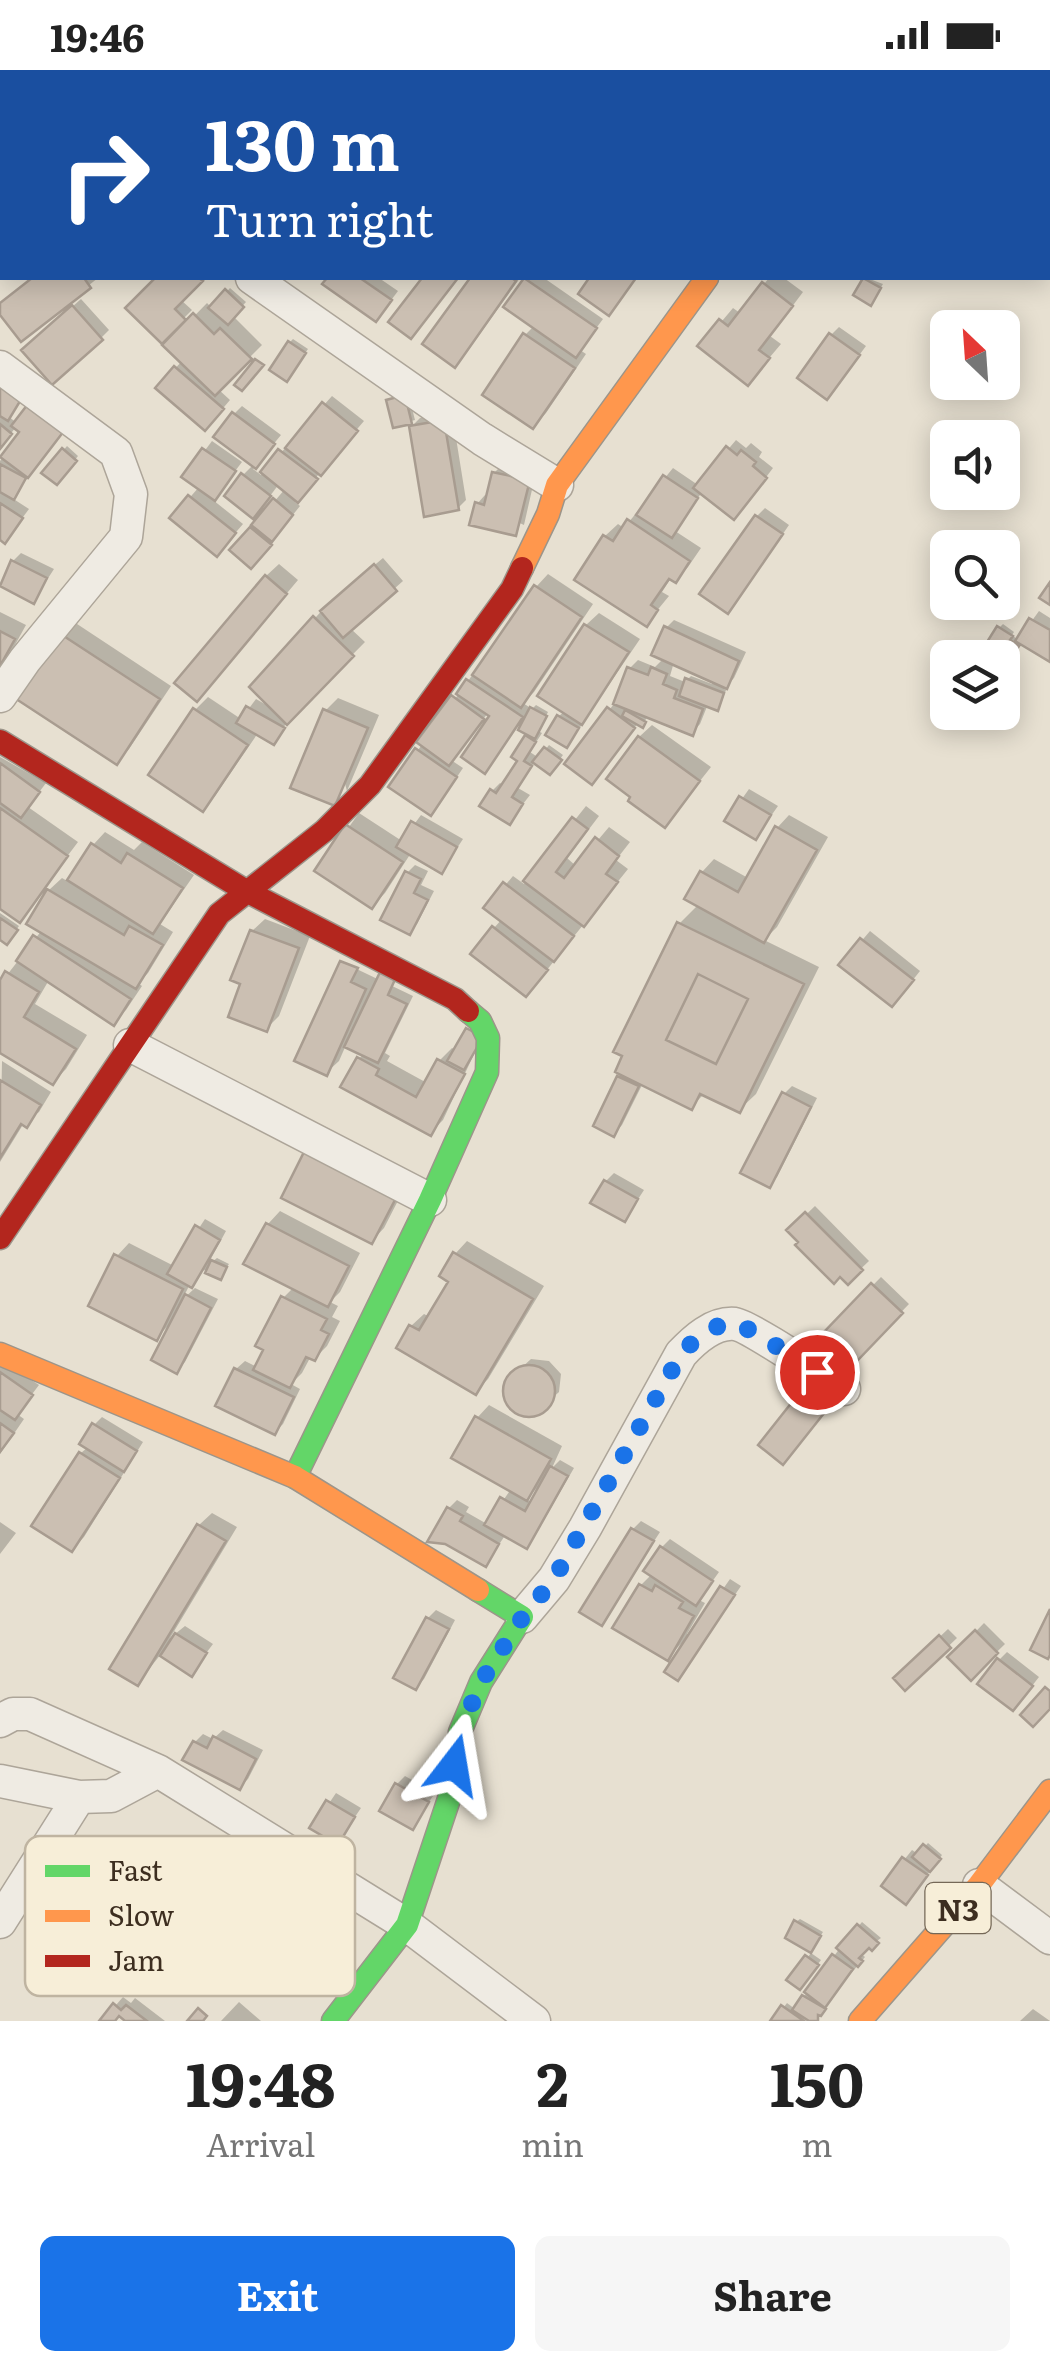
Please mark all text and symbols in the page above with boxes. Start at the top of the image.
text: 19:46 [50,7,145,64]
text: 130 m [205,89,400,193]
icon: right [40,110,170,240]
text: Turn right [205,184,433,251]
north arrow [930,310,1020,400]
map controls [930,310,1020,730]
button: sound [930,420,1020,510]
button: search [930,530,1020,620]
button: layers [930,640,1020,730]
pin [775,1330,860,1415]
icon: arrive [790,1345,845,1400]
position arrow [402,1713,506,1817]
legend [25,1836,355,1996]
text: Fast [108,1848,163,1890]
road number: N3 [926,1883,990,1933]
text: Slow [108,1893,174,1935]
text: Jam [108,1938,164,1980]
text: 19:48 [186,2036,335,2125]
text: 2 [536,2036,569,2125]
text: 150 [770,2036,864,2125]
text: Arrival [206,2119,315,2167]
text: min [521,2119,584,2167]
text: m [801,2119,833,2167]
button: Exit [40,2236,515,2351]
button: Share [535,2236,1010,2351]

